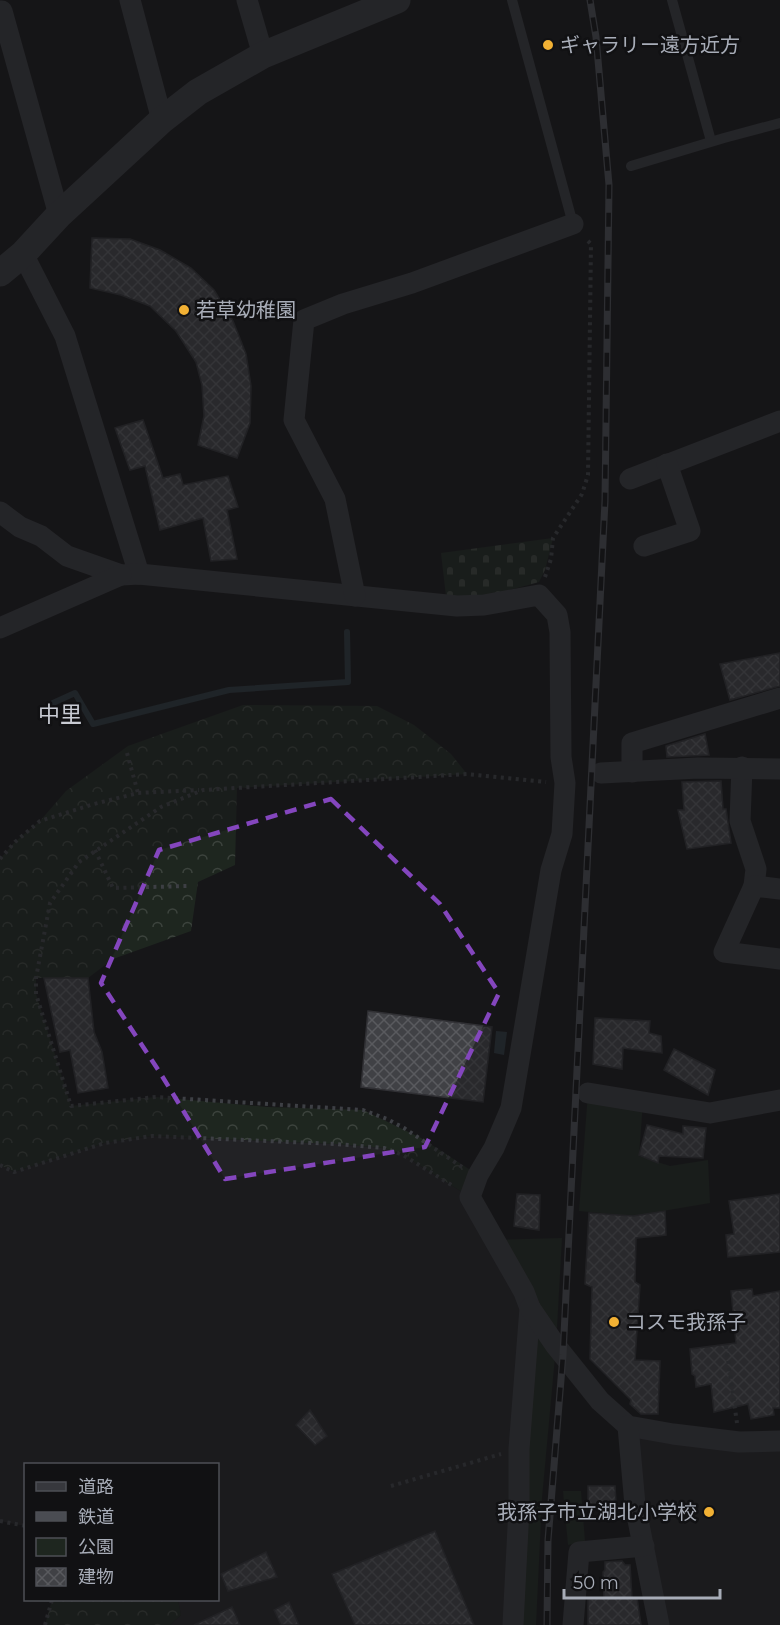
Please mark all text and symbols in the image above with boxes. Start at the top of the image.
place label: ギャラリー遠方近方 [560,33,740,57]
marker: ギャラリー遠方近方 [541,38,555,52]
place label: 若草幼稚園 [196,298,296,322]
marker: 若草幼稚園 [177,303,191,317]
district label: 中里 [38,701,82,728]
place label: コスモ我孫子 [626,1310,746,1334]
marker: コスモ我孫子 [607,1315,621,1329]
legend [24,1463,219,1601]
text: 道路 [78,1476,114,1498]
place label: 我孫子市立湖北小学校 [497,1500,697,1524]
marker: 我孫子市立湖北小学校 [702,1505,716,1519]
text: 鉄道 [78,1506,114,1528]
text: 公園 [78,1536,114,1558]
scale bar [564,1562,720,1600]
text: 建物 [78,1566,114,1588]
text: 50 m [573,1572,619,1594]

